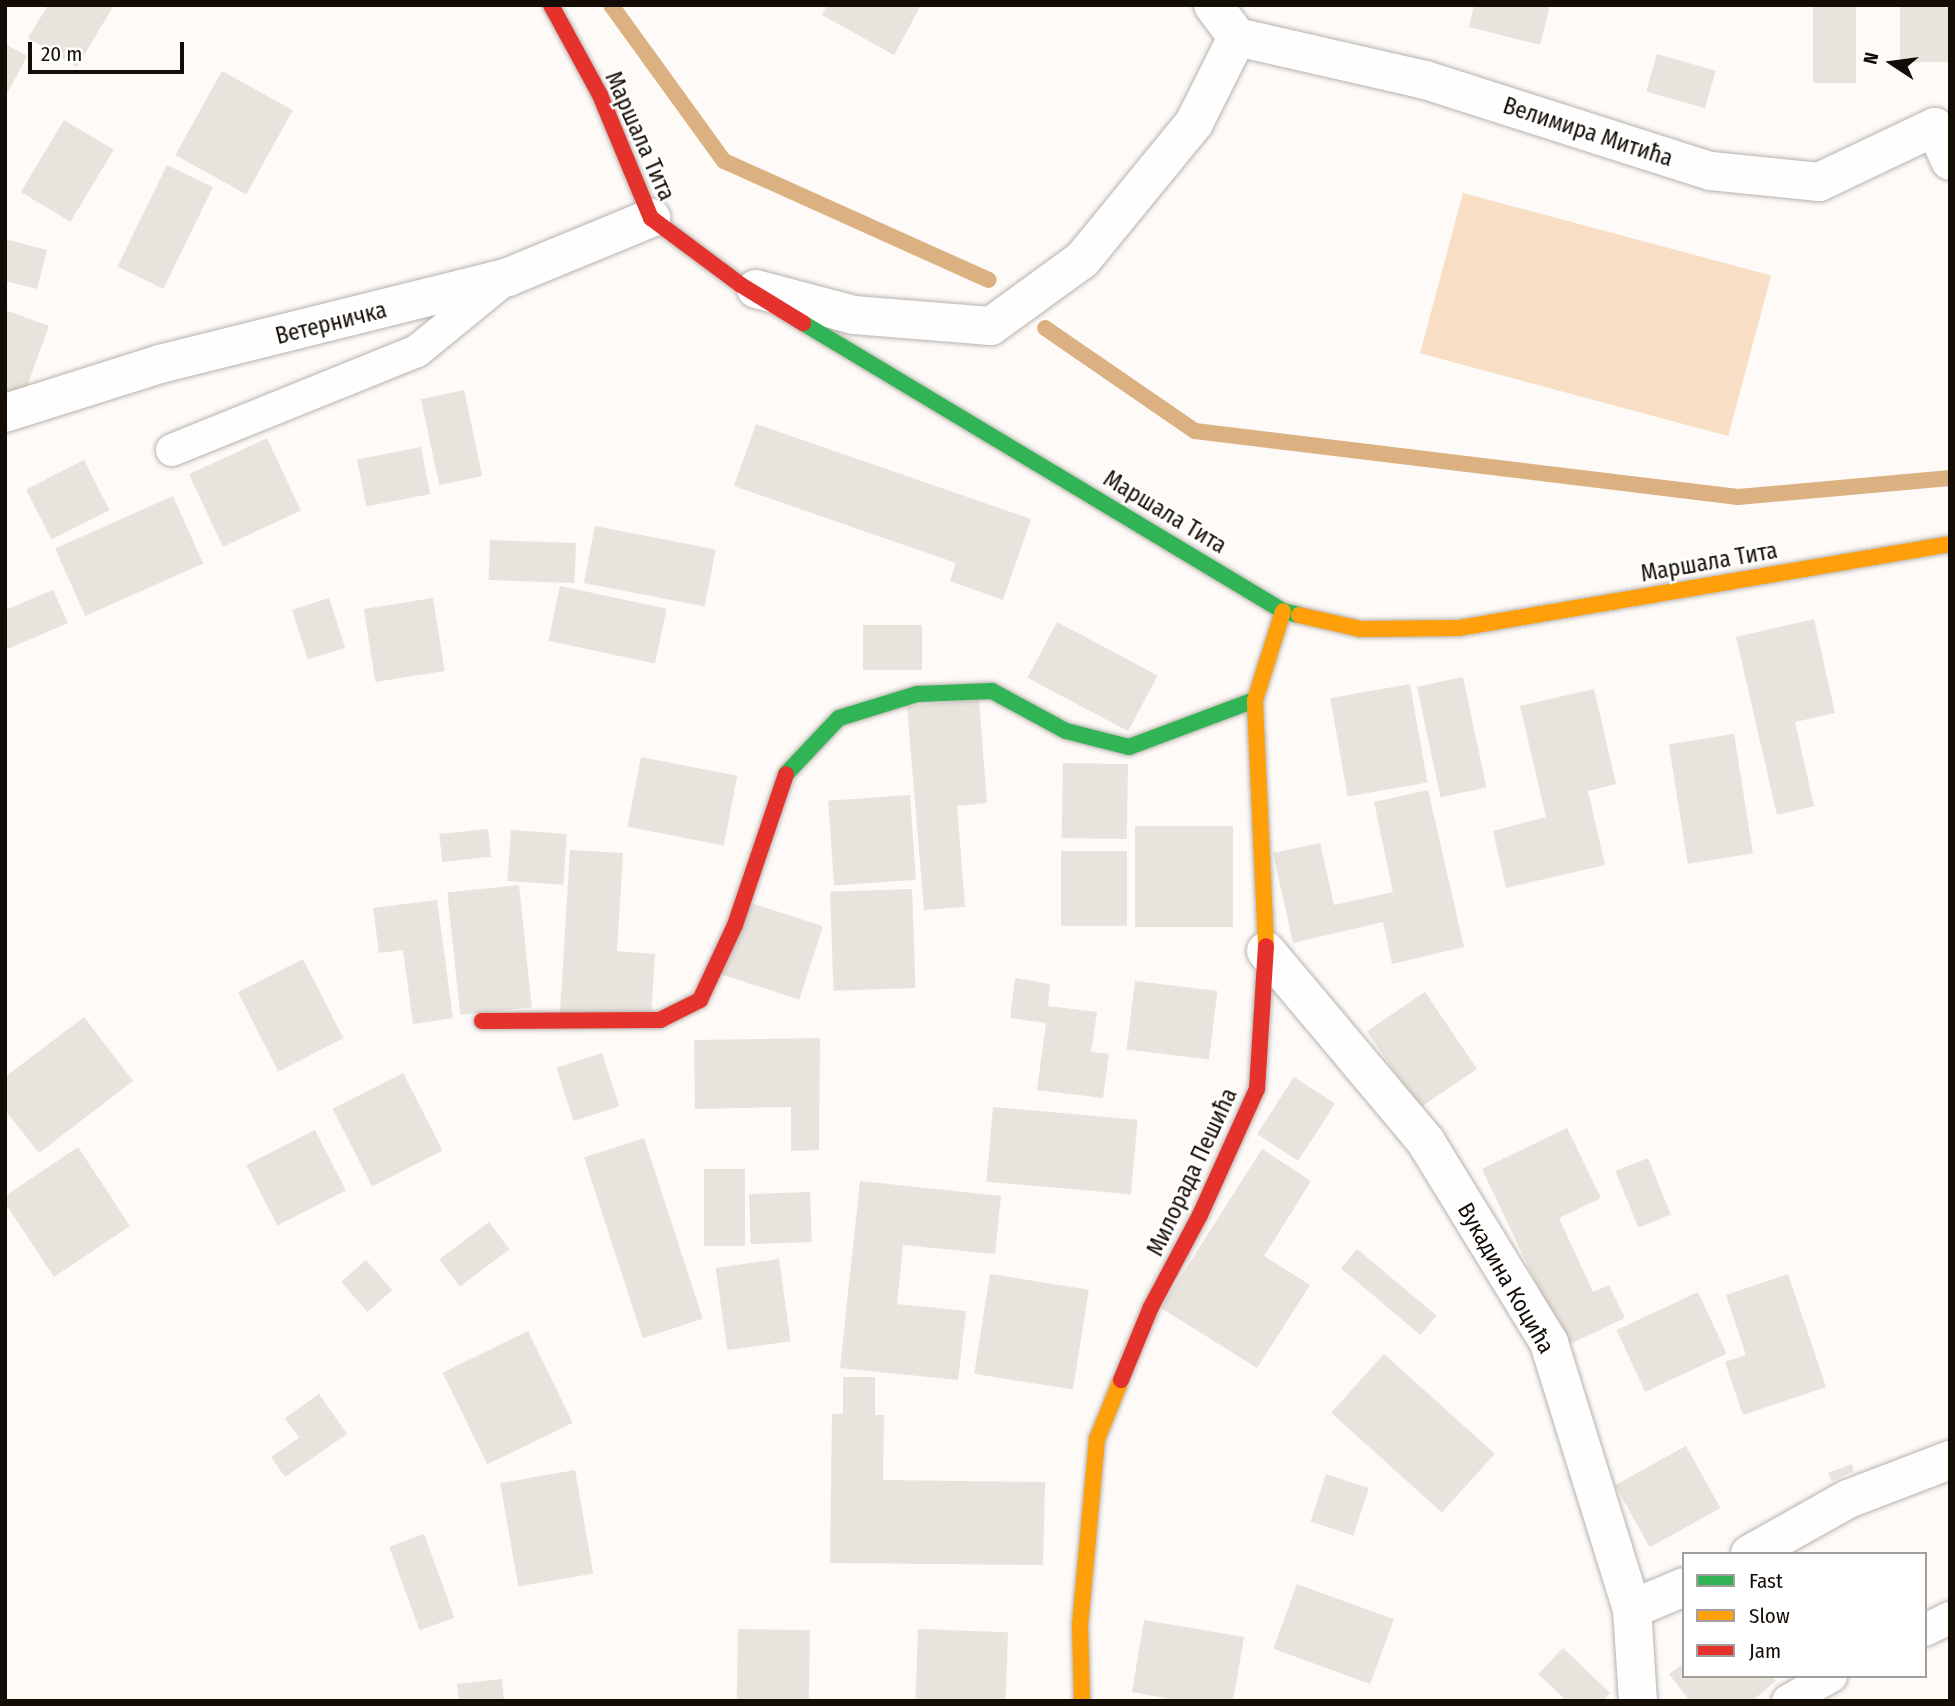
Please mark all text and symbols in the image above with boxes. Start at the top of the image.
scale bar [32,28,187,72]
north arrow [1857,28,1927,98]
text: 20 m [41,41,82,67]
text: N [1859,50,1884,66]
street label: Маршала Тита [599,67,681,205]
street label: Велимира Митића [1500,92,1676,172]
street label: Ветерничка [273,296,389,350]
street label: Маршала Тита [1099,465,1231,559]
street label: Маршала Тита [1639,536,1779,588]
street label: Милорада Пешића [1141,1084,1243,1260]
street label: Вукадина Коцића [1452,1198,1560,1358]
legend [1682,1552,1927,1678]
text: Fast [1749,1568,1783,1594]
text: Slow [1749,1603,1790,1629]
text: Jam [1749,1638,1781,1664]

